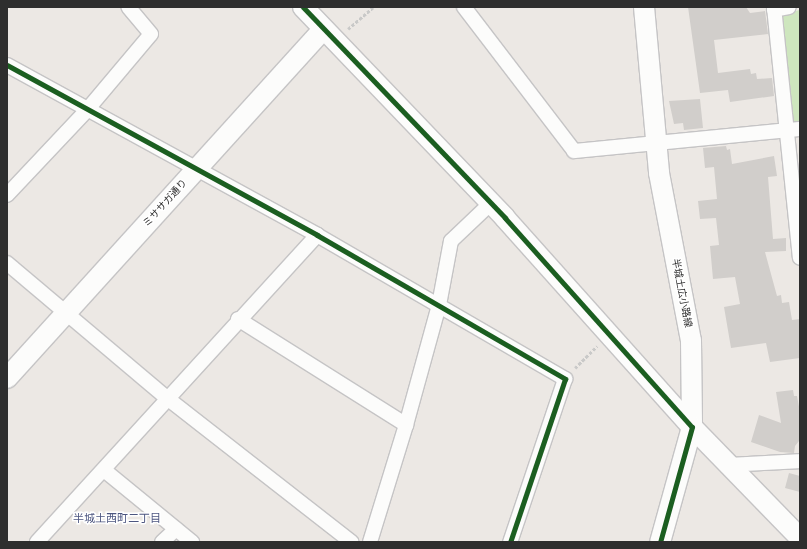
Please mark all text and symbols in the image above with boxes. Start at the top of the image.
street label: ミササガ通り [140,177,190,229]
street label: 半城土広小路線 [669,257,695,329]
district label: 半城土西町二丁目 [73,511,161,525]

